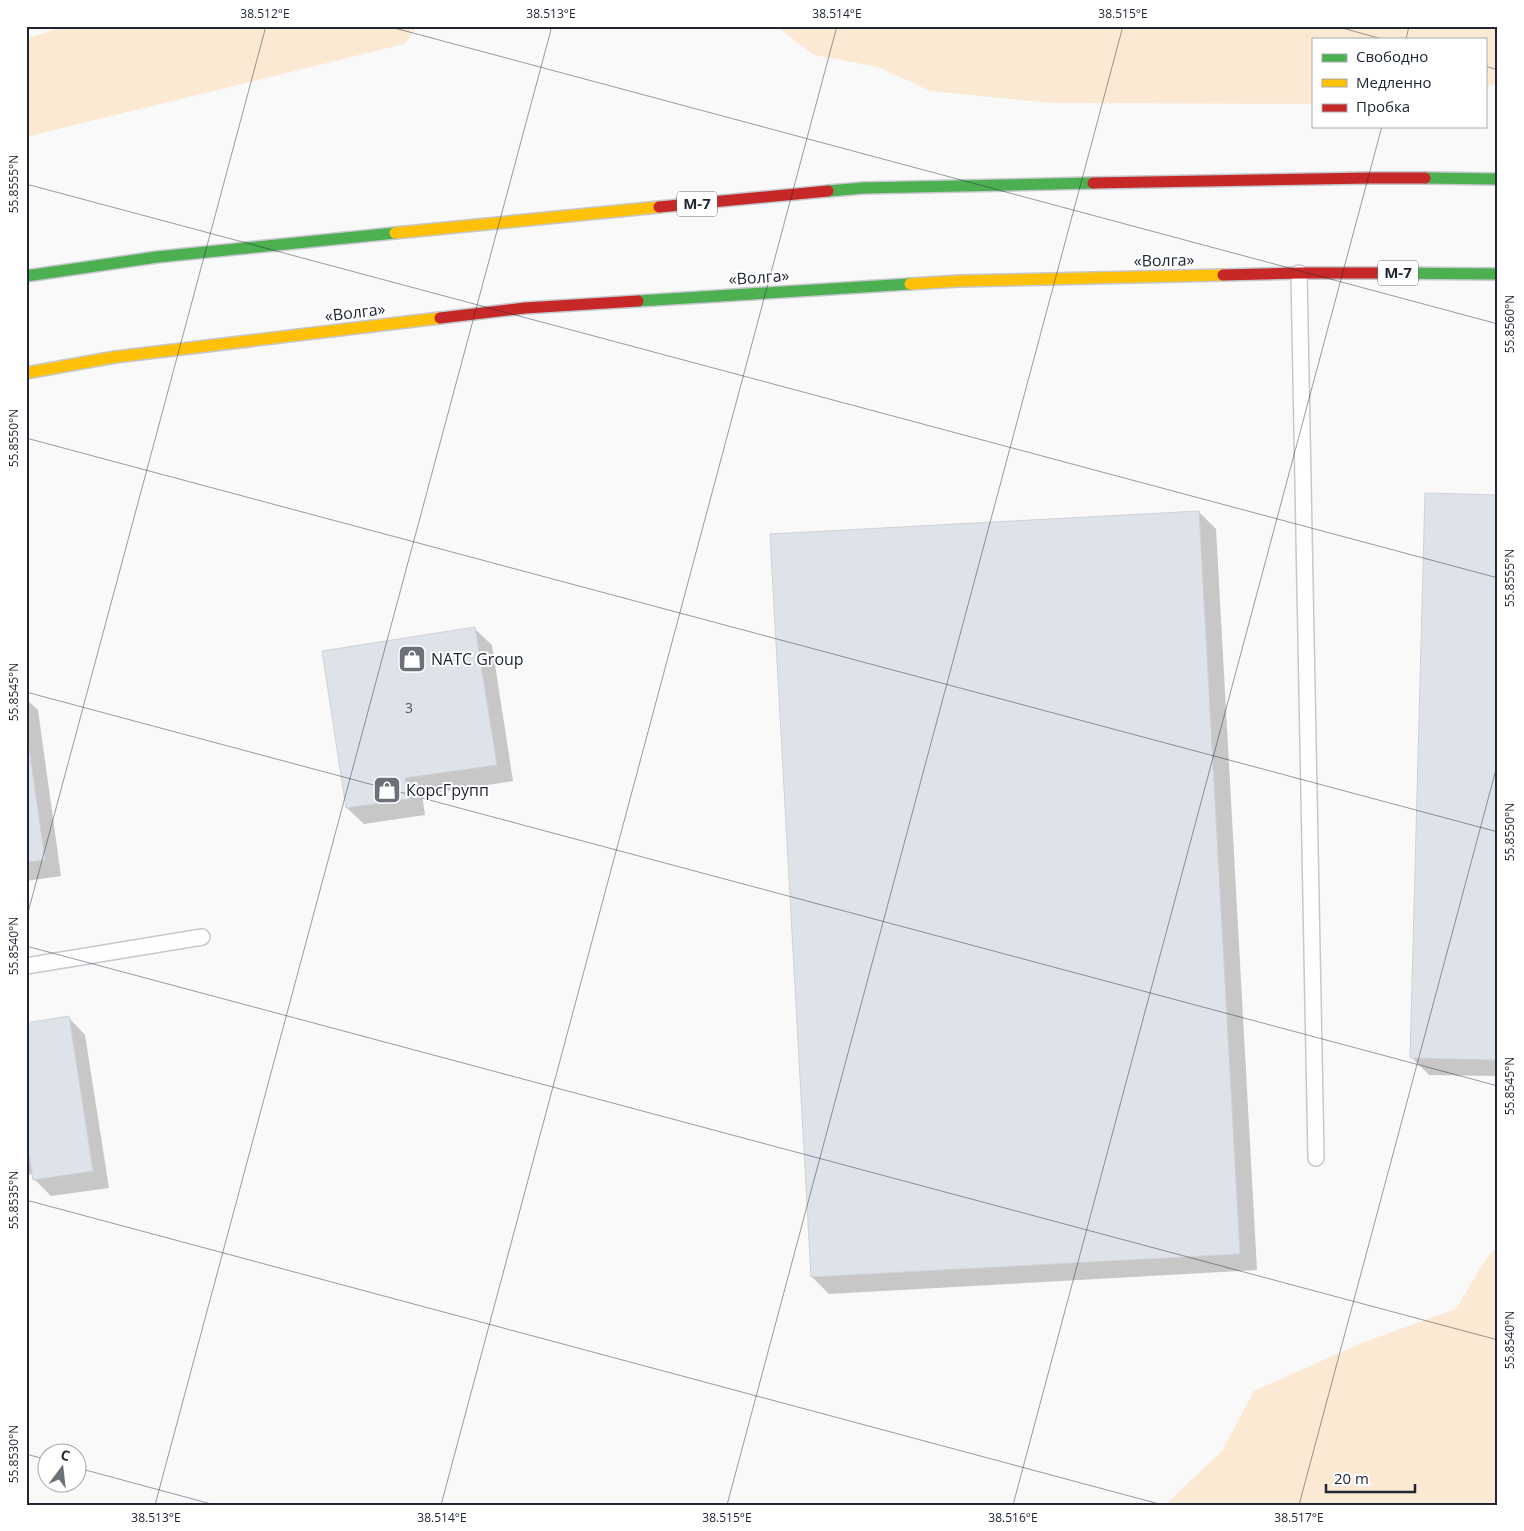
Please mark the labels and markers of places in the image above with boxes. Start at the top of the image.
shop icon: NATC Group [397,644,427,674]
place label: NATC Group [431,648,524,670]
shop icon: КорсГрупп [372,775,402,805]
place label: КорсГрупп [406,779,489,801]

